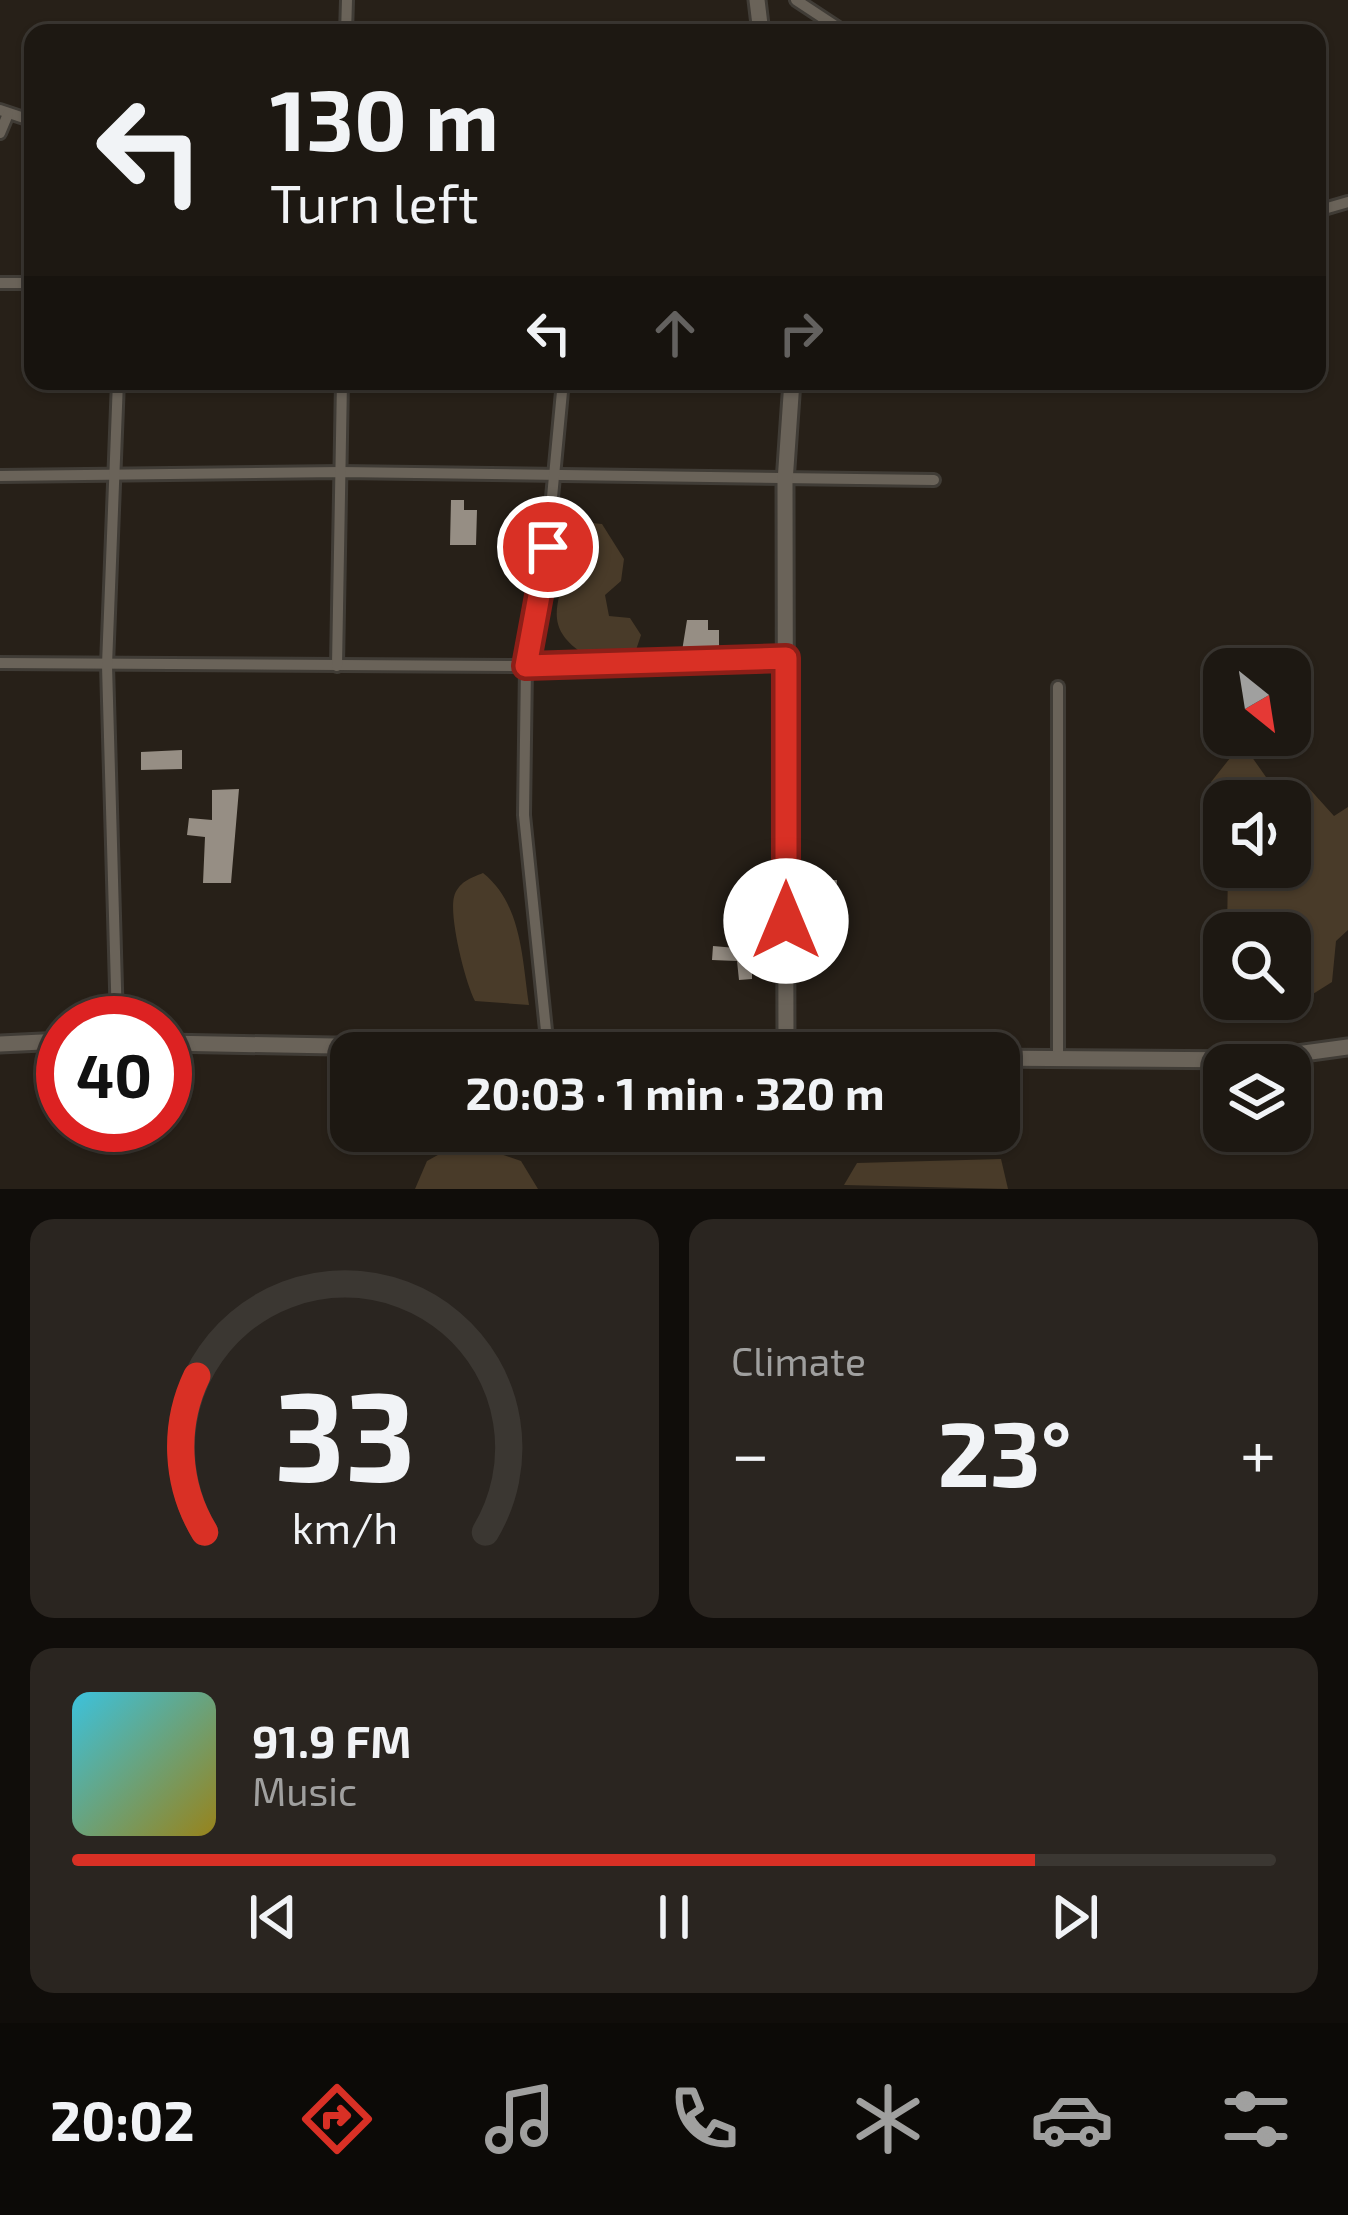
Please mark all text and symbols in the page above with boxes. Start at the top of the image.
text: 130 m [270,67,499,168]
icon: left [72,72,228,228]
text: Turn left [270,169,479,234]
icon: left [516,300,582,366]
icon: ahead [642,300,708,366]
icon: right [768,300,834,366]
pin [497,496,599,598]
icon: arrive [515,514,581,580]
north arrow [1203,648,1311,756]
map controls [1203,648,1311,1152]
button: sound [1203,780,1311,888]
position arrow [723,858,849,984]
button: search [1203,912,1311,1020]
speed limit sign: 40 [36,996,192,1152]
button: layers [1203,1044,1311,1152]
text: 20:03 · 1 min · 320 m [465,1065,885,1119]
text: Climate [731,1337,866,1384]
text: 33 [274,1356,415,1506]
text: 23° [937,1397,1072,1505]
text: − [731,1412,770,1491]
text: + [1240,1412,1276,1491]
text: km/h [291,1500,398,1552]
text: 91.9 FM [252,1713,411,1767]
text: Music [252,1767,357,1814]
icon: previous [240,1884,306,1950]
icon: pause [641,1884,707,1950]
icon: next [1042,1884,1108,1950]
icon: directions [295,2077,379,2161]
icon: music [478,2077,562,2161]
icon: phone [662,2077,746,2161]
icon: climate [846,2077,930,2161]
icon: car [1030,2077,1114,2161]
icon: filters [1214,2077,1298,2161]
text: 20:02 [50,2087,195,2152]

